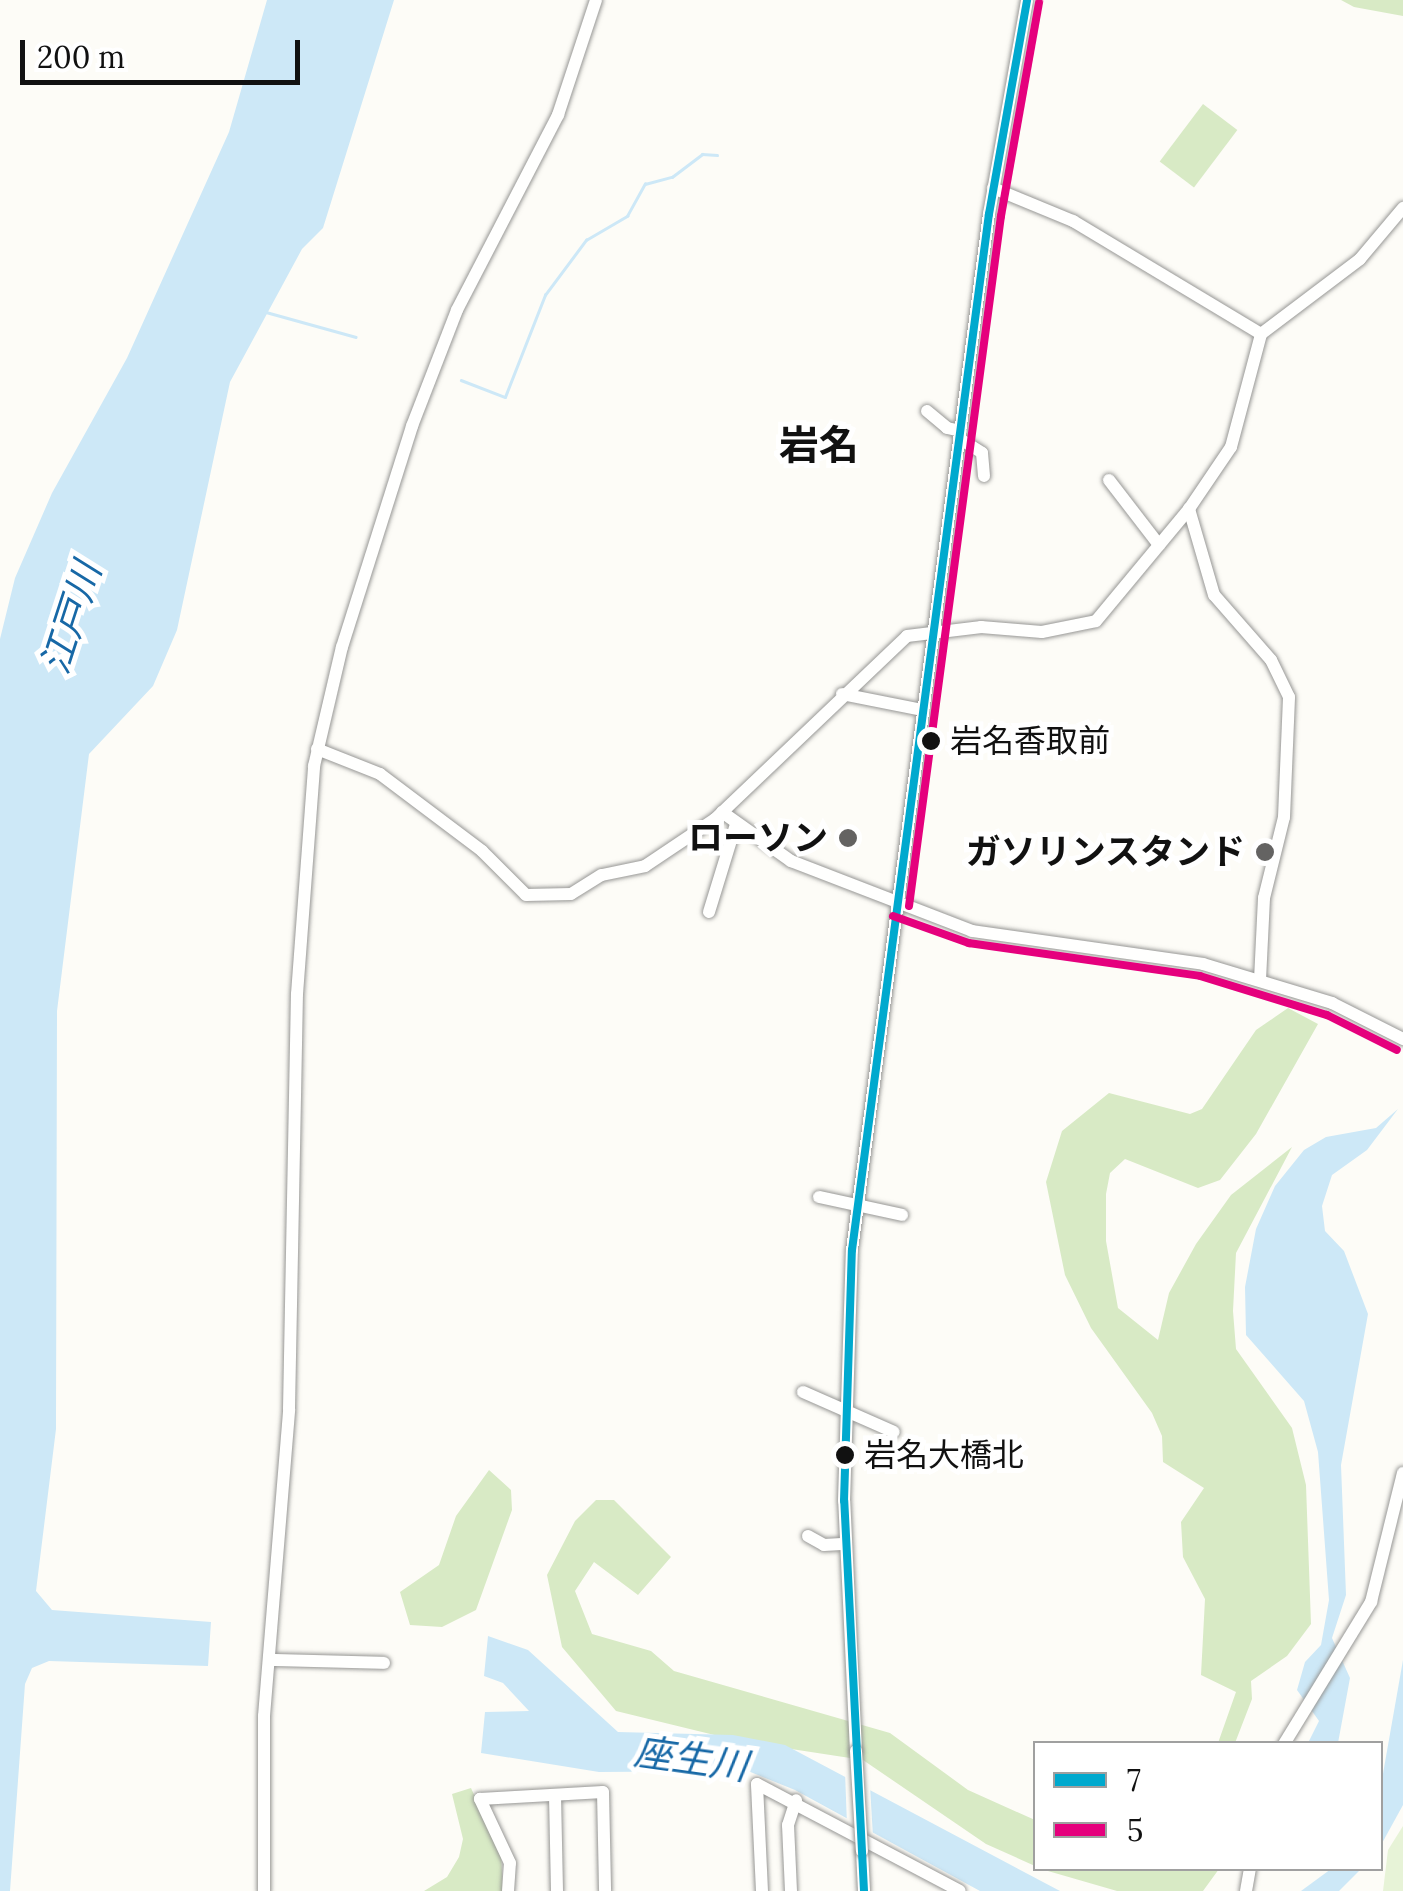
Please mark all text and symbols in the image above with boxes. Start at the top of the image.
scale bar [25,20,305,82]
text: 200 m [37,38,125,76]
district label: 岩名 [779,421,859,469]
water label: 江戸川 [32,557,110,679]
place label: 岩名香取前 [950,722,1110,760]
marker: 岩名香取前 [921,731,941,751]
place label: ローソン [688,817,828,859]
marker: ローソン [837,827,859,849]
place label: ガソリンスタンド [965,831,1245,873]
marker: ガソリンスタンド [1254,841,1276,863]
place label: 岩名大橋北 [864,1436,1024,1474]
marker: 岩名大橋北 [835,1445,855,1465]
water label: 座生川 [631,1728,751,1790]
legend [1033,1741,1383,1871]
text: 7 [1127,1761,1141,1799]
text: 5 [1127,1811,1143,1849]

